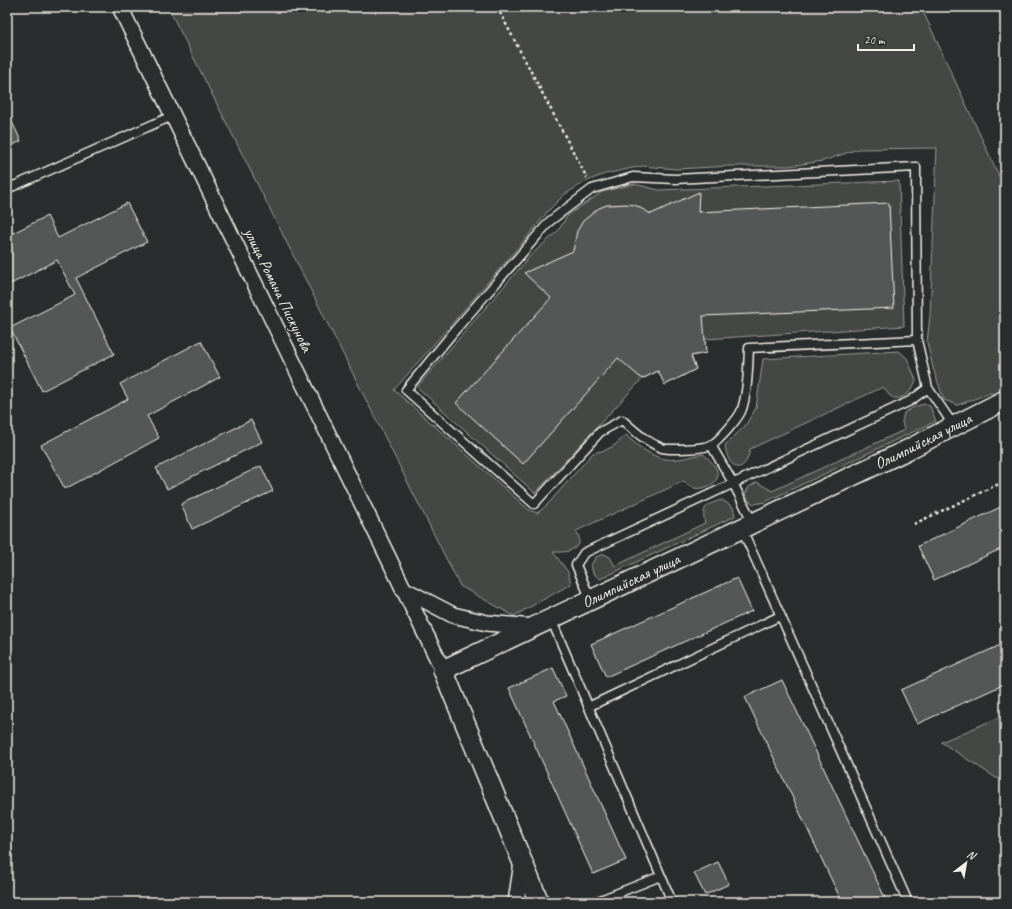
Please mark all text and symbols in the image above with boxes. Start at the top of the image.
scale bar [858,26,914,52]
text: 20 m [864,32,886,48]
street label: улица Романа Пискунова [239,224,317,356]
street label: Олимпийская улица [872,408,976,474]
street label: Олимпийская улица [579,549,684,613]
north arrow [946,843,986,883]
text: N [965,847,980,863]

